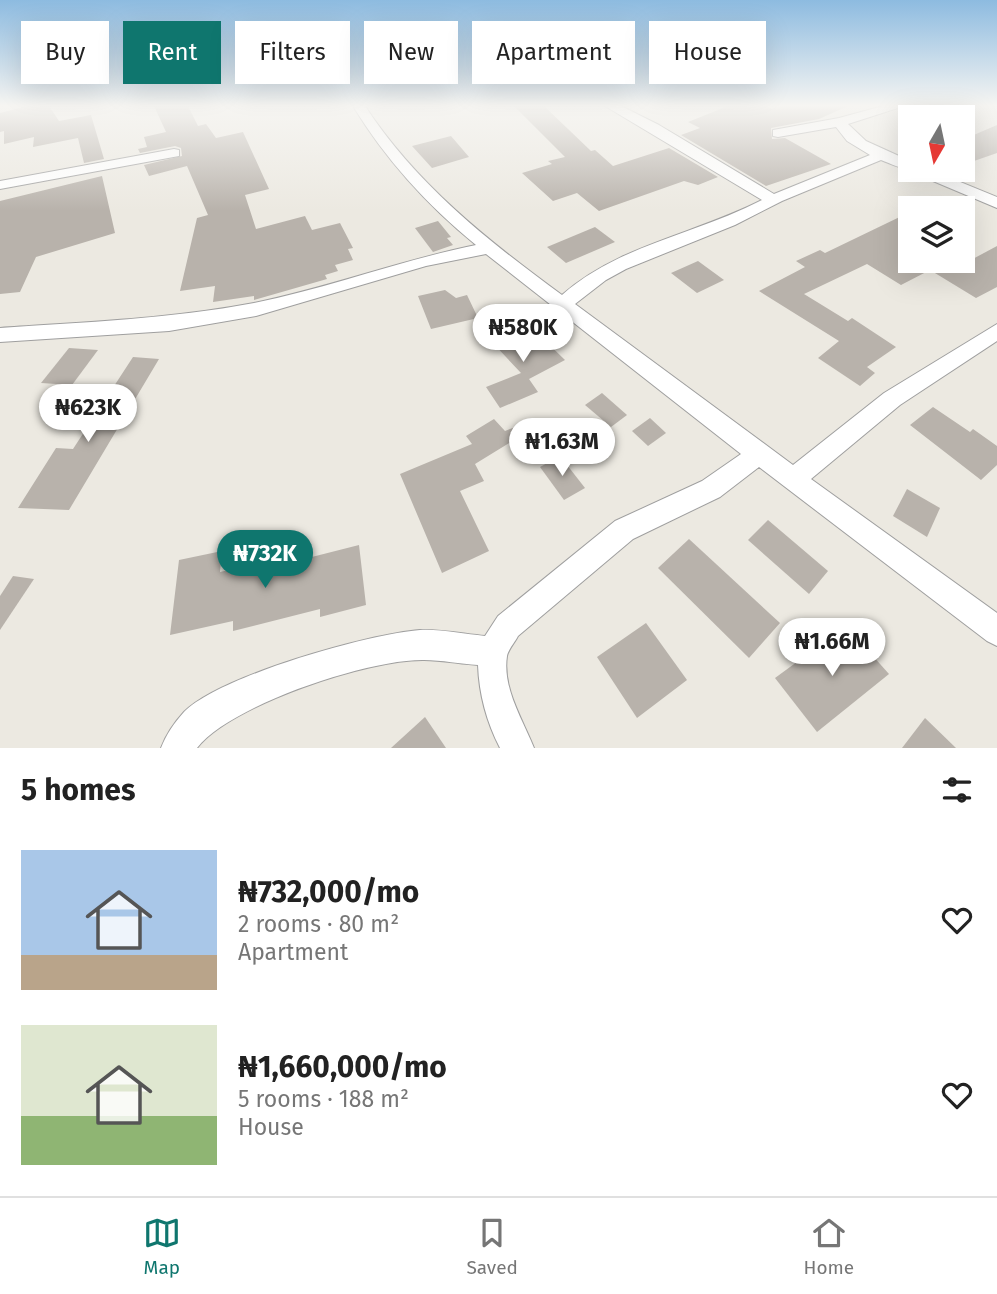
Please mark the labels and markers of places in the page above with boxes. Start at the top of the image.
pin: ₦580K [474,304,572,364]
pin: ₦623K [39,384,137,444]
pin: ₦1.63M [505,419,619,478]
pin: ₦732K [216,530,314,590]
pin: ₦1.66M [775,618,889,678]

